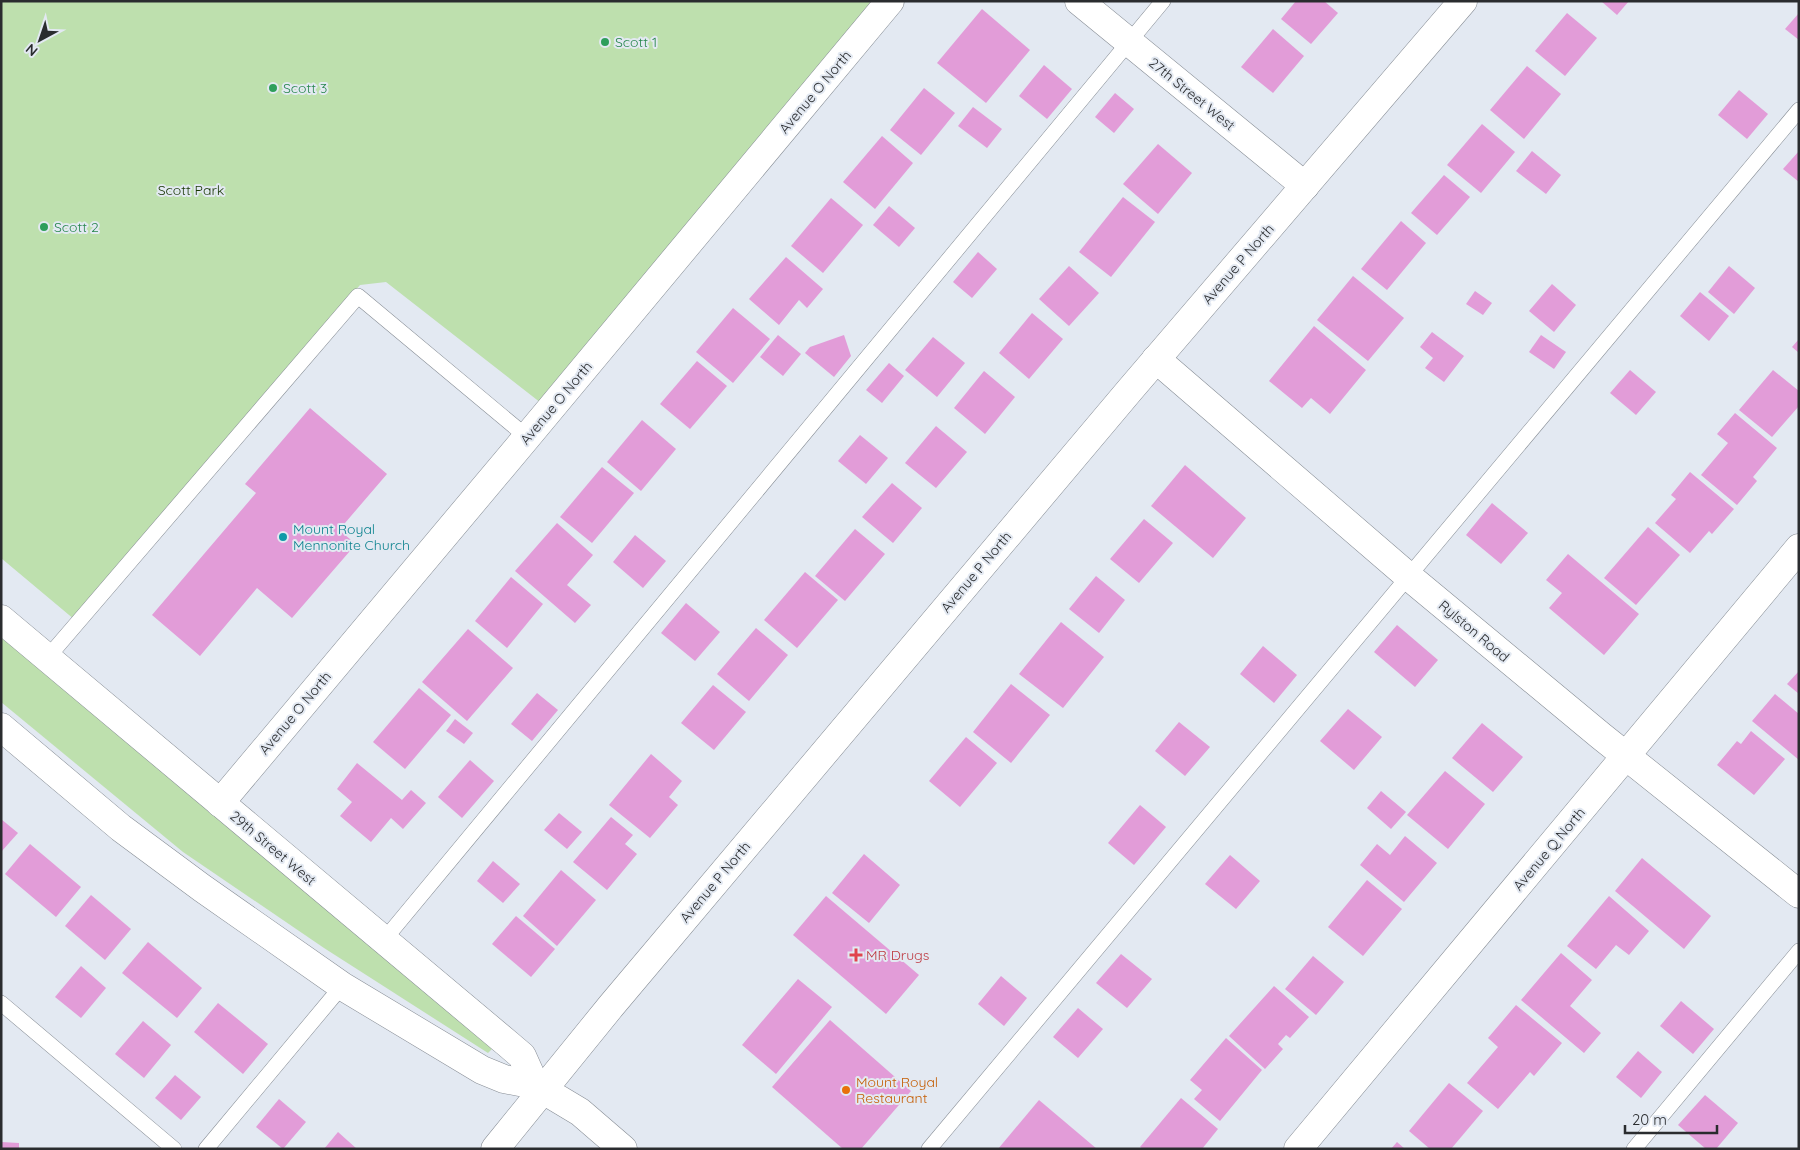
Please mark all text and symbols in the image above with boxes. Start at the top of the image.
north arrow [15,15,65,65]
place label: Scott 1 [615,33,657,51]
marker: Scott 1 [599,36,611,48]
text: N [22,40,41,60]
street label: Avenue O North [775,47,855,137]
street label: 27th Street West [1145,54,1239,134]
place label: Scott 3 [283,79,327,97]
marker: Scott 3 [267,82,279,94]
park label: Scott Park [158,181,224,199]
place label: Scott 2 [54,218,99,236]
street label: Avenue P North [1198,220,1278,308]
marker: Scott 2 [38,221,50,233]
street label: Avenue O North [516,358,596,448]
place label: Mount Royal Mennonite Church [293,520,410,554]
street label: Avenue P North [937,528,1015,616]
marker: Mount Royal Mennonite Church [277,531,289,543]
street label: Rylston Road [1435,596,1513,666]
street label: Avenue O North [255,668,335,758]
street label: Avenue Q North [1509,804,1589,894]
street label: 29th Street West [226,807,320,889]
street label: Avenue P North [676,838,754,926]
place label: MR Drugs [866,946,929,964]
marker: MR Drugs [850,949,862,961]
place label: Mount Royal Restaurant [856,1073,938,1107]
marker: Mount Royal Restaurant [840,1084,852,1096]
scale bar [1625,1102,1718,1134]
text: 20 m [1632,1110,1667,1129]

